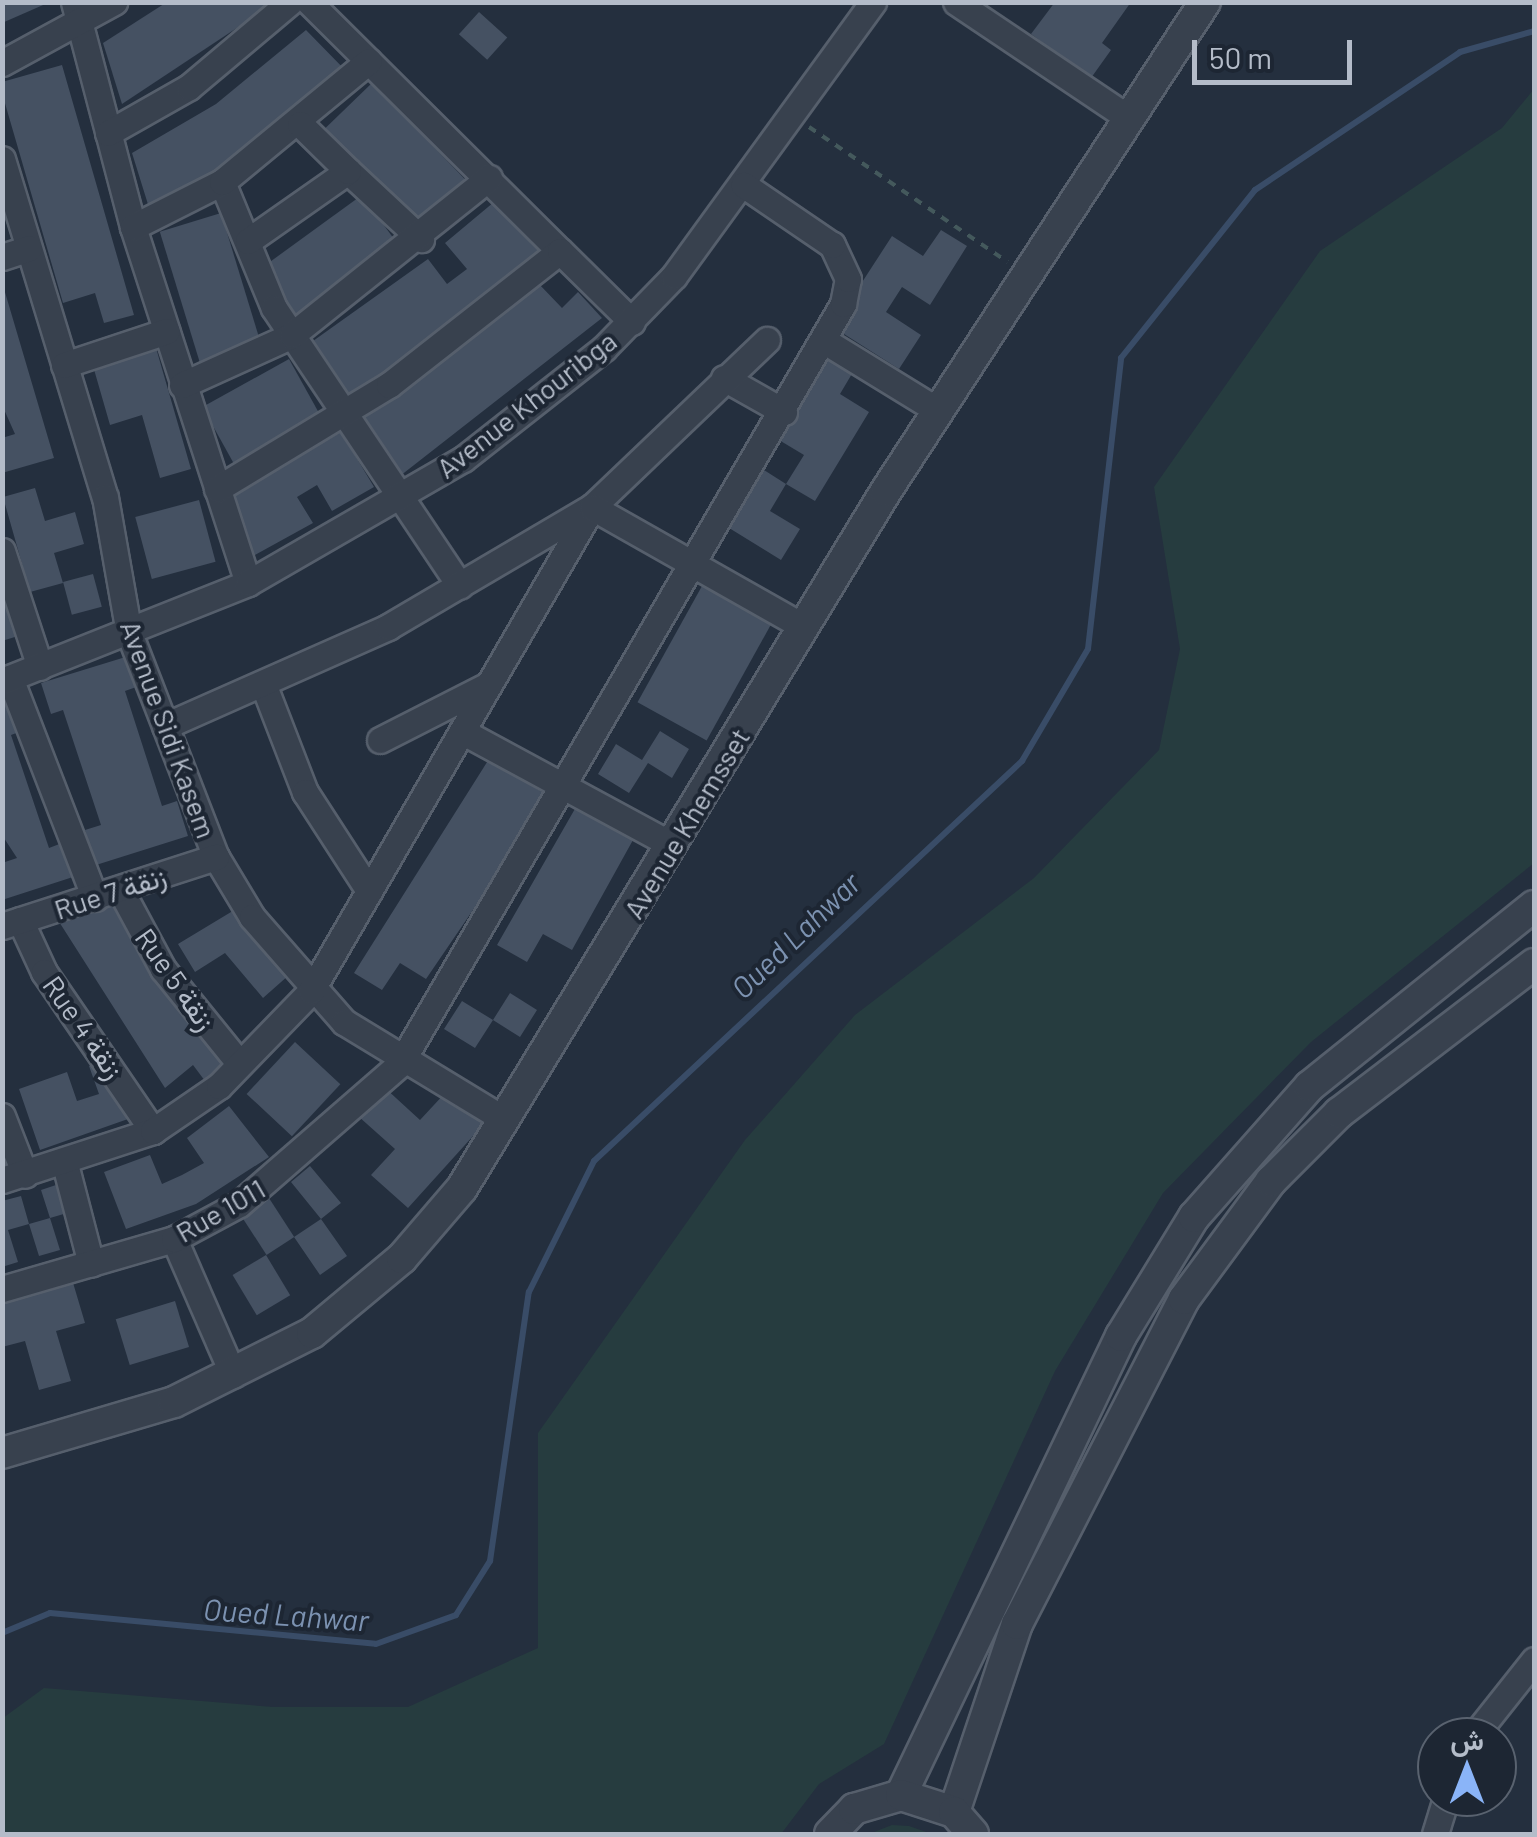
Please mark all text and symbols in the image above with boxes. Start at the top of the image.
scale bar [1197,20,1357,82]
text: 50 m [1209,39,1272,75]
street label: Avenue Khouribga [429,323,623,485]
street label: Avenue Sidi Kasem [114,616,224,842]
street label: Avenue Khemsset [616,722,756,924]
street label: Rue 7 زنقة [50,858,170,926]
water label: Oued Lahwar [723,865,867,1005]
street label: Rue 5 زنقة [129,922,223,1036]
street label: Rue 4 زنقة [36,969,132,1085]
street label: Rue 1011 [170,1171,270,1249]
water label: Oued Lahwar [202,1590,370,1638]
north arrow [1417,1717,1517,1817]
text: ش [1450,1722,1484,1756]

